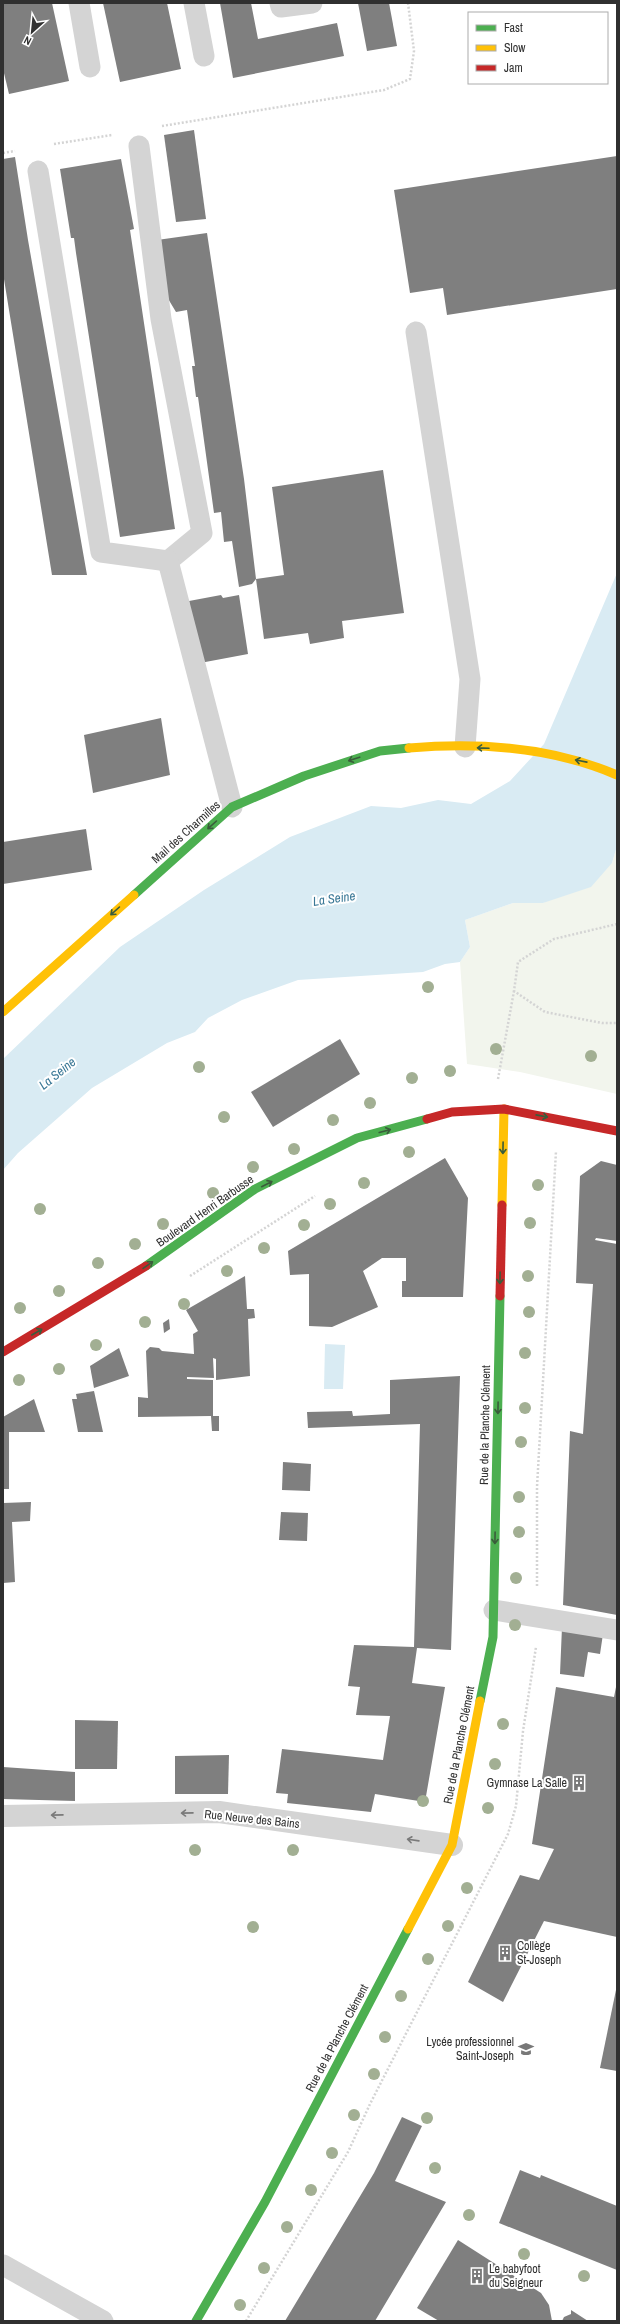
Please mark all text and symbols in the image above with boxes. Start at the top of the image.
north arrow [12,12,52,52]
legend [468,12,608,84]
text: Fast [504,20,523,36]
text: N [21,33,34,49]
text: Slow [504,40,526,56]
text: Jam [504,60,523,76]
one-way arrow [477,744,490,752]
one-way arrow [348,756,361,763]
one-way arrow [575,757,588,765]
street label: Mail des Charmilles [148,797,224,867]
one-way arrow [207,820,217,829]
water label: La Seine [312,887,356,910]
one-way arrow [110,907,121,916]
water label: La Seine [35,1053,79,1093]
one-way arrow [535,1112,548,1120]
one-way arrow [378,1126,391,1134]
one-way arrow [499,1141,506,1154]
street label: Boulevard Henri Barbusse [153,1171,257,1251]
one-way arrow [260,1180,272,1187]
one-way arrow [142,1261,153,1269]
one-way arrow [496,1271,504,1284]
one-way arrow [31,1328,43,1336]
street label: Rue de la Planche Clément [476,1365,494,1485]
one-way arrow [494,1401,501,1414]
one-way arrow [491,1531,499,1544]
street label: Rue de la Planche Clément [440,1684,478,1805]
building icon: Gymnase La Salle [570,1774,588,1792]
place label: Gymnase La Salle [487,1775,567,1791]
street label: Rue Neuve des Bains [204,1806,301,1832]
one-way arrow [181,1809,194,1817]
one-way arrow [51,1812,64,1819]
one-way arrow [407,1836,420,1844]
place label: Collège St-Joseph [517,1938,561,1968]
building icon: Collège St-Joseph [496,1944,514,1962]
street label: Rue de la Planche Clément [302,1981,372,2095]
place label: Lycée professionnel Saint-Joseph [426,2034,514,2064]
school or university icon: Lycée professionnel Saint-Joseph [517,2040,535,2058]
place label: Le babyfoot du Seigneur [489,2261,543,2291]
building icon: Le babyfoot du Seigneur [468,2267,486,2285]

